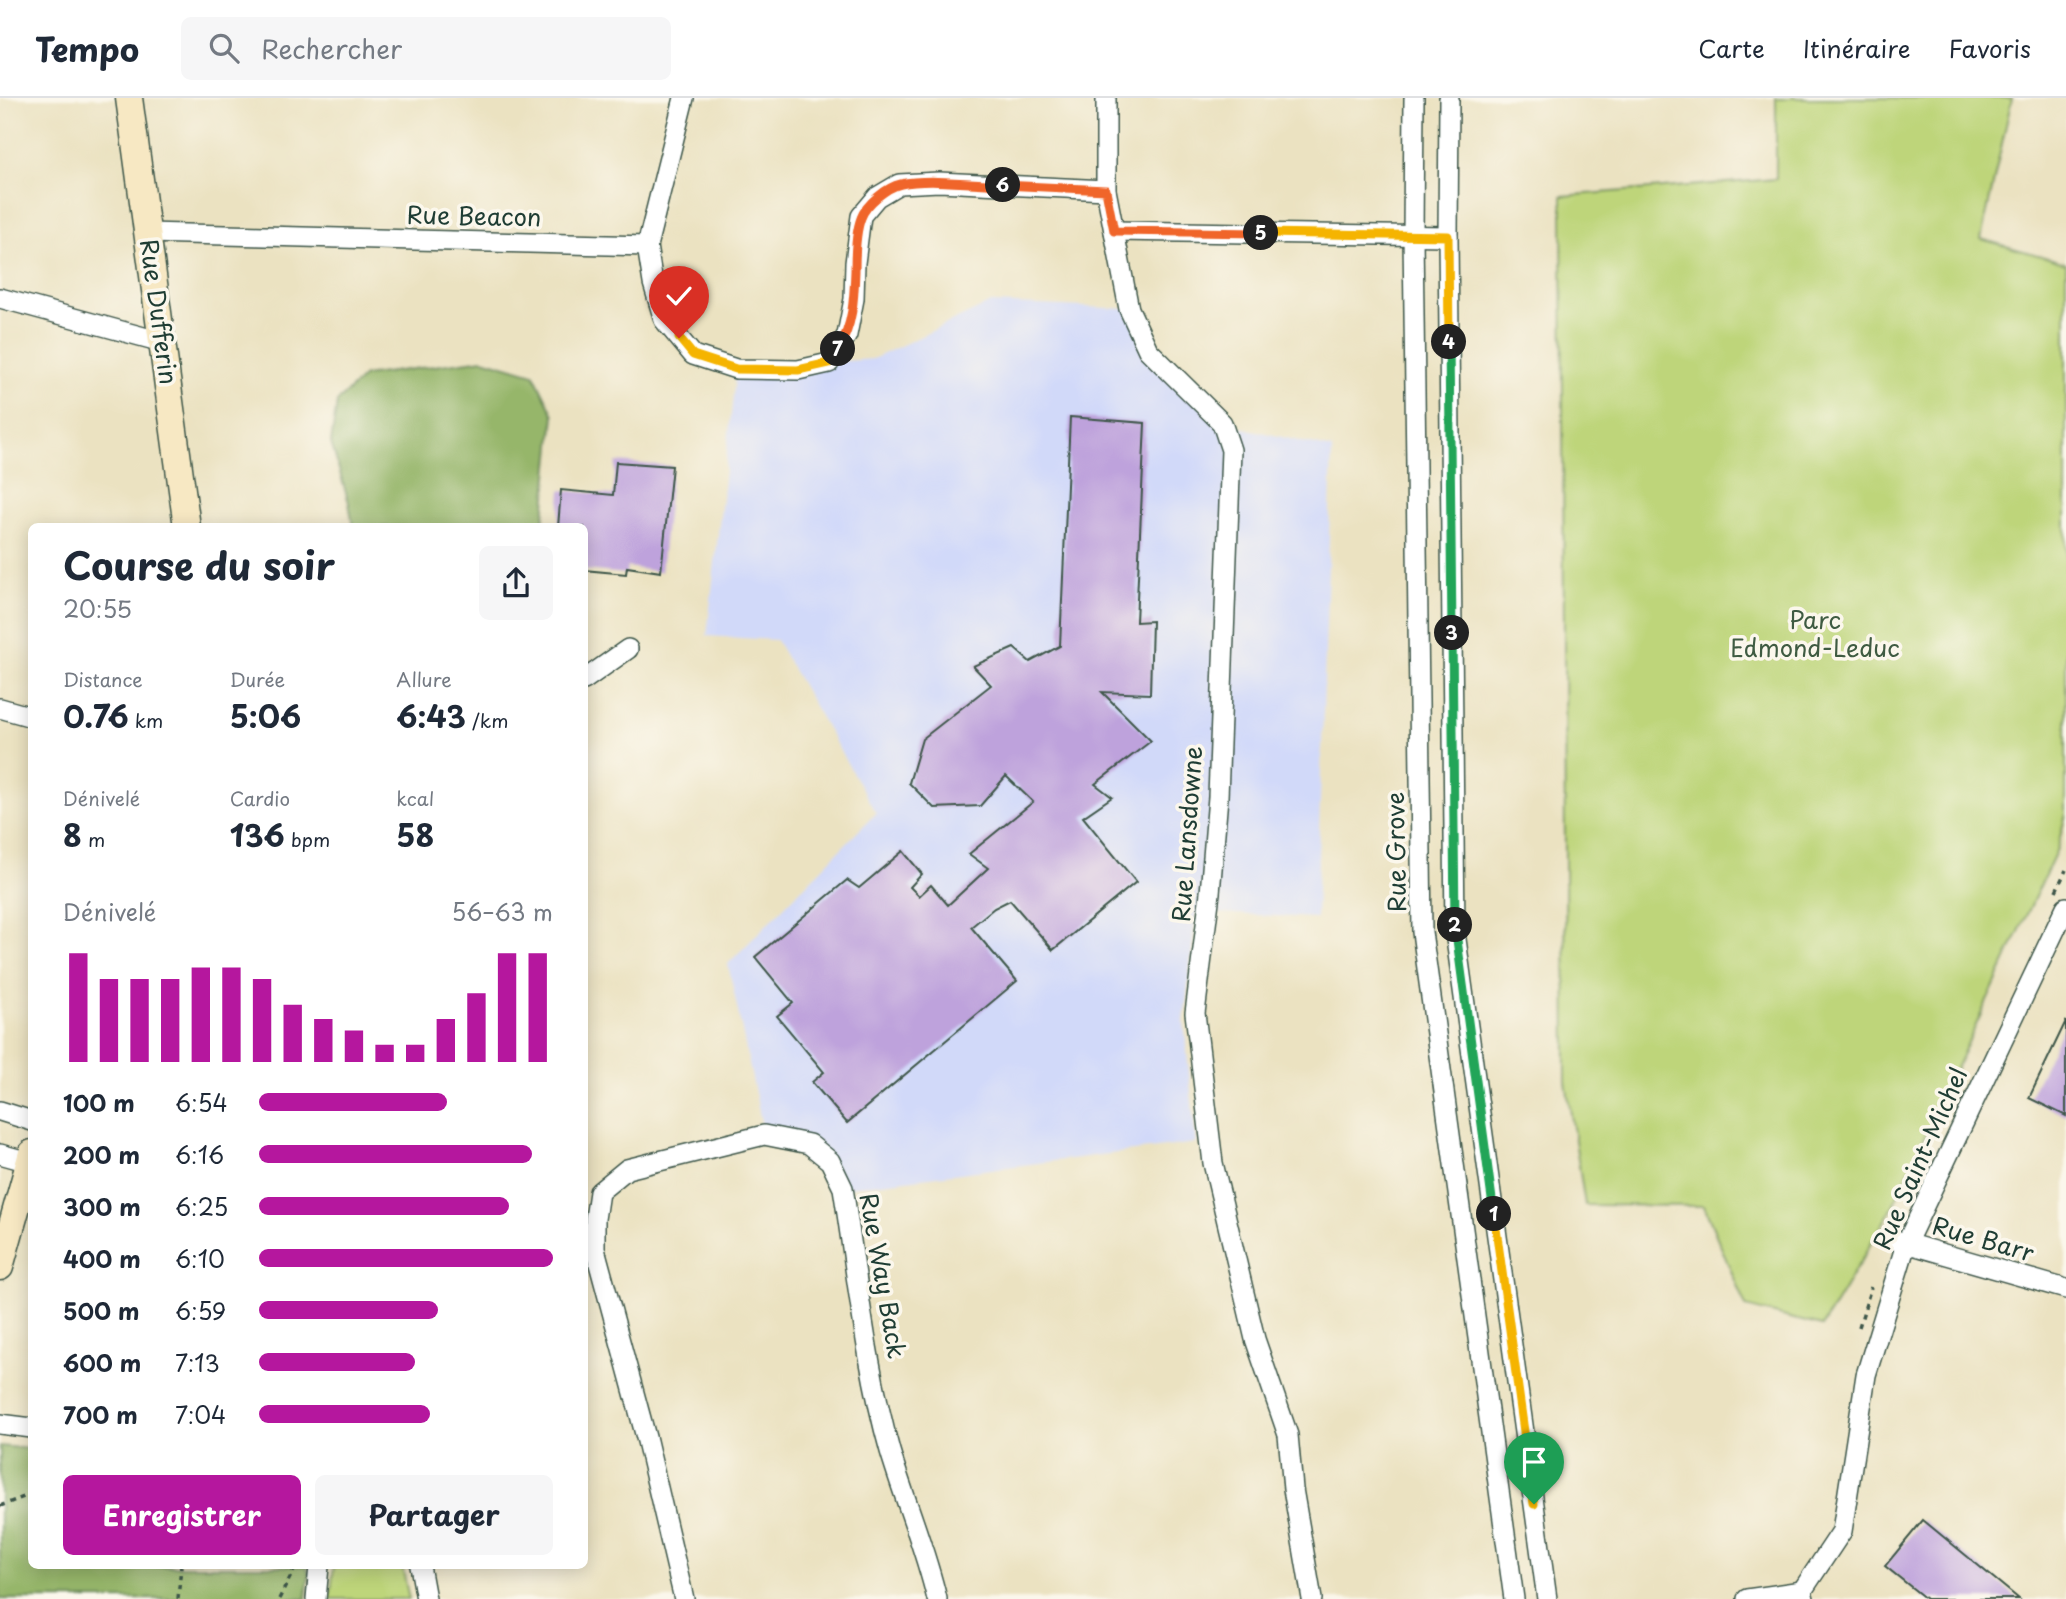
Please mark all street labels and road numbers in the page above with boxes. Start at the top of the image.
street label: Rue Beacon [406,196,542,234]
street label: Rue Dufferin [132,237,188,387]
street label: Rue Lansdowne [1162,745,1210,923]
street label: Rue Grove [1376,792,1414,912]
street label: Rue Saint-Michel [1863,1061,1975,1255]
street label: Rue Way Back [852,1190,916,1361]
street label: Rue Barr [1929,1206,2039,1270]

